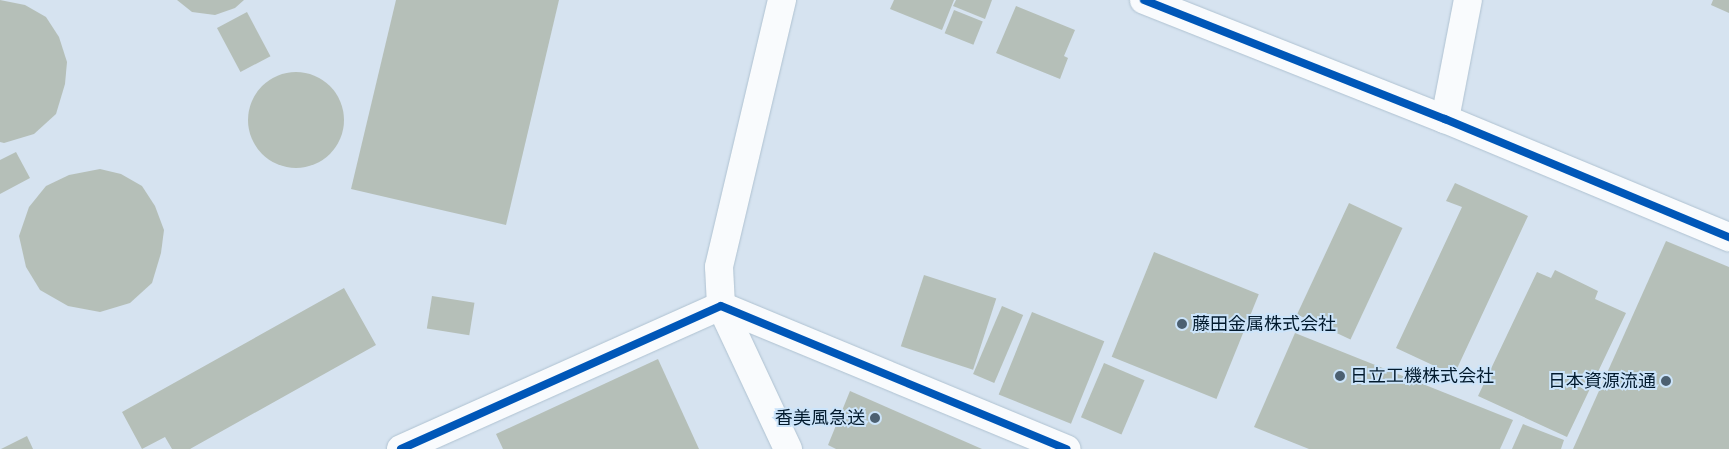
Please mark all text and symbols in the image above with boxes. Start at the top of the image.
place label: 藤田金属株式会社 [1192,313,1336,335]
marker: 藤田金属株式会社 [1176,318,1188,330]
place label: 日立工機株式会社 [1350,365,1494,387]
marker: 日立工機株式会社 [1334,370,1346,382]
place label: 日本資源流通 [1548,370,1656,392]
marker: 日本資源流通 [1660,375,1672,387]
place label: 香美風急送 [775,407,865,429]
marker: 香美風急送 [869,412,881,424]

